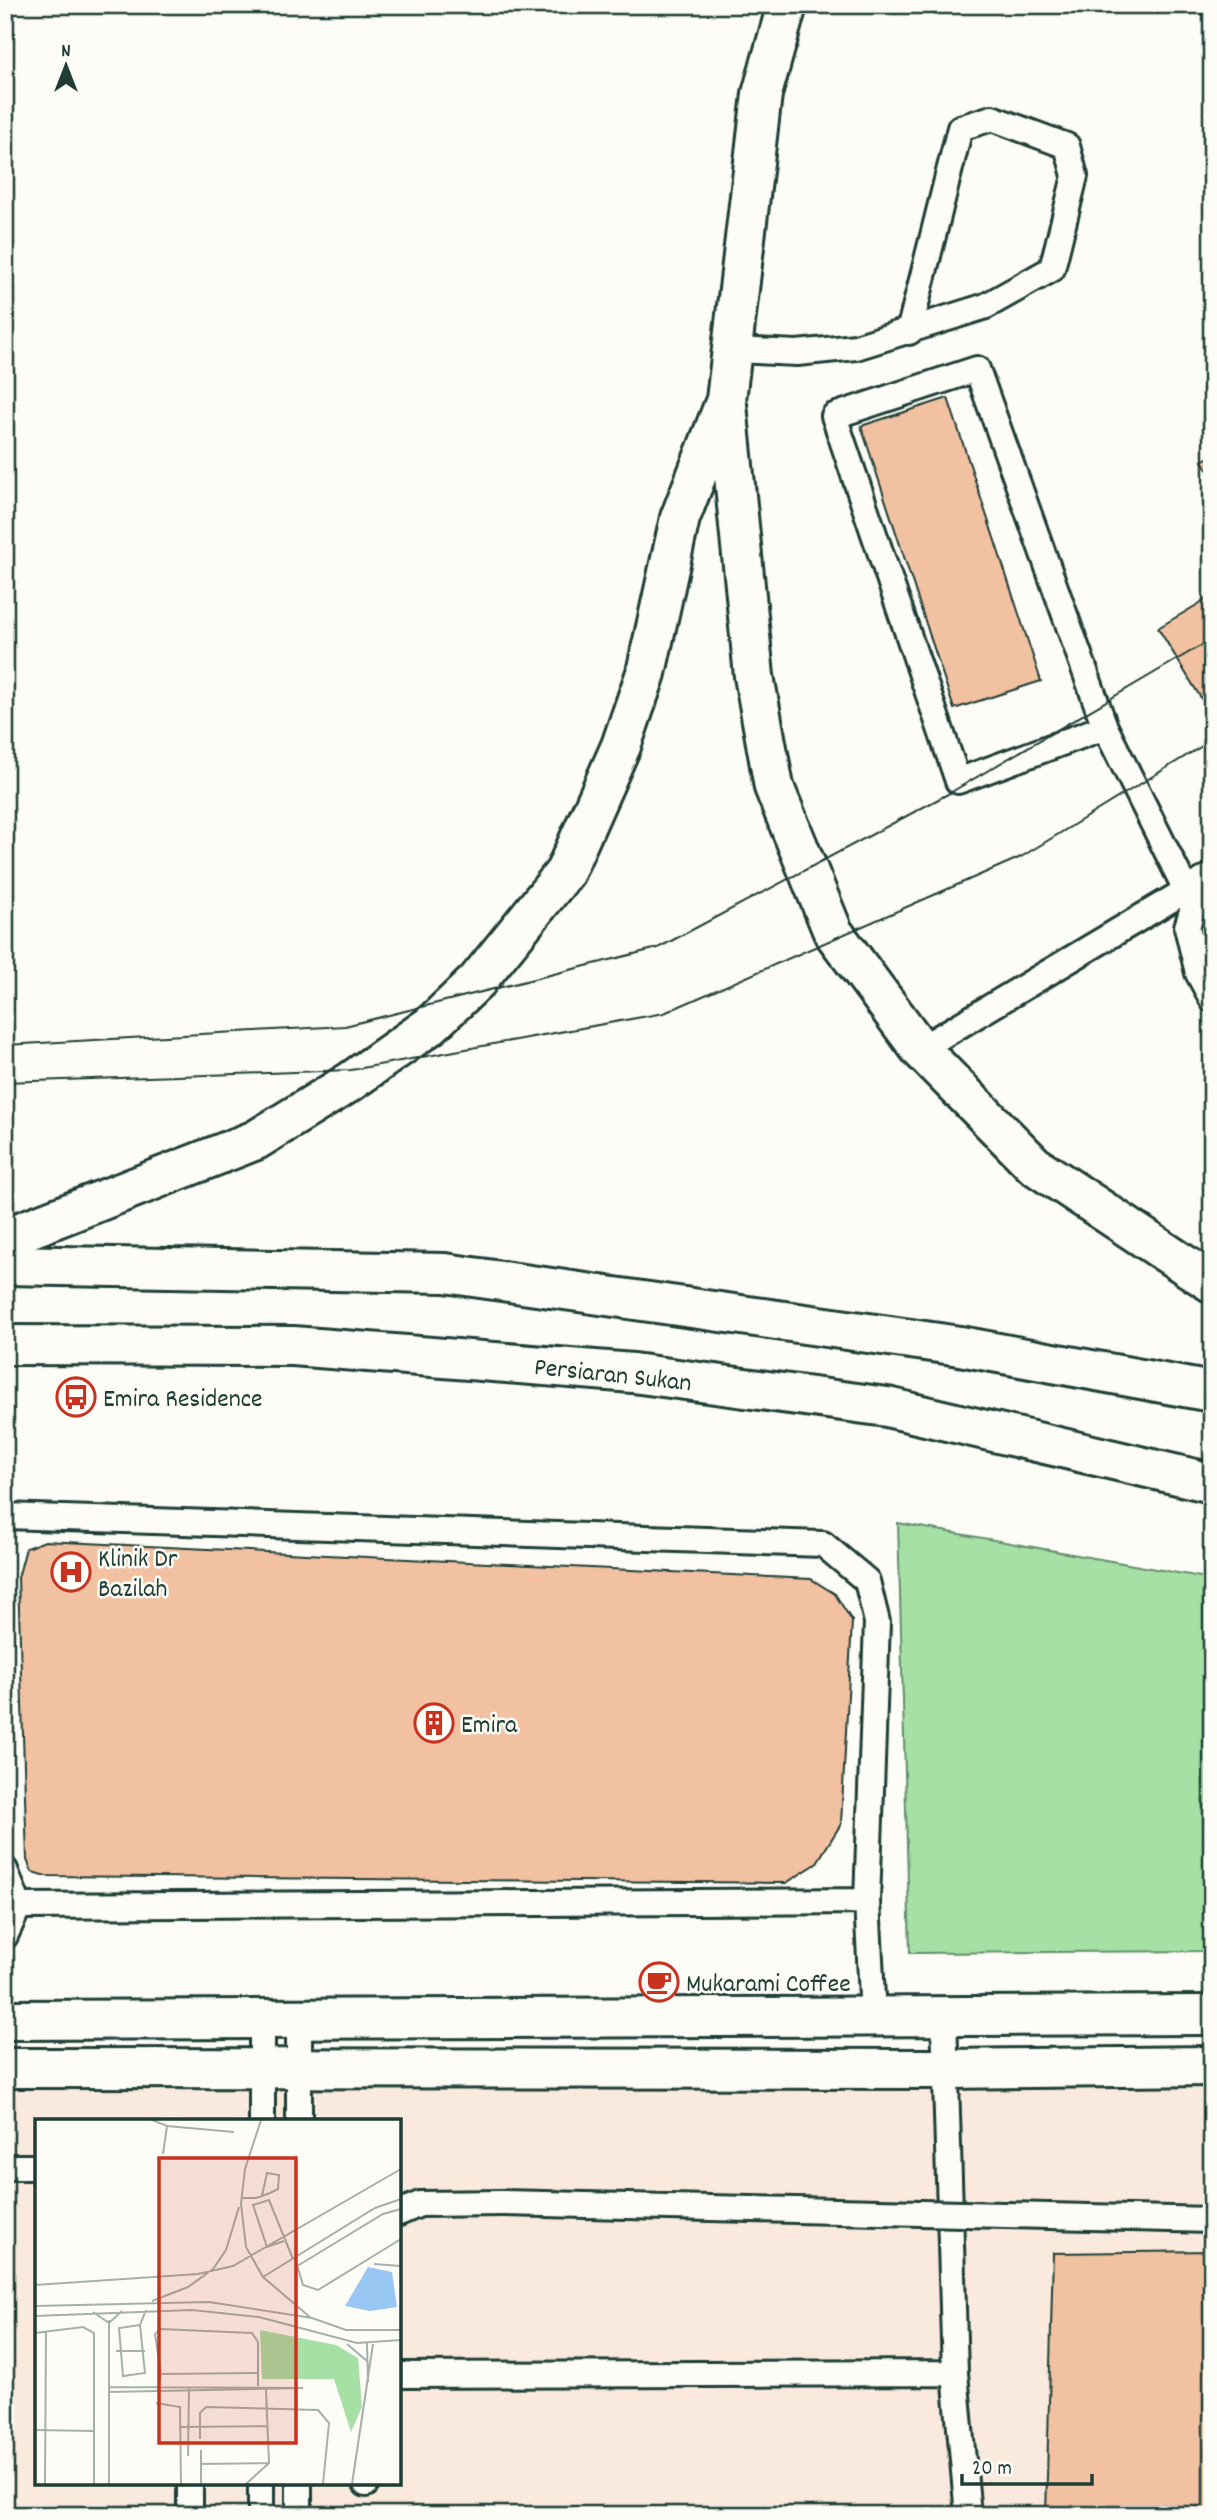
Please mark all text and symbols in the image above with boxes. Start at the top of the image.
north arrow [32,32,102,102]
text: N [61,39,71,66]
street label: Persiaran Sukan [532,1350,693,1403]
bus stop icon: Emira Residence [55,1376,97,1418]
place label: Emira Residence [103,1382,263,1419]
place label: Klinik Dr Bazilah [98,1542,178,1609]
hospital icon: Klinik Dr Bazilah [50,1551,92,1593]
building icon: Emira [413,1702,455,1744]
place label: Emira [461,1708,518,1745]
cafe icon: Mukarami Coffee [638,1961,680,2003]
place label: Mukarami Coffee [686,1967,851,2004]
inset map [35,2119,401,2485]
scale bar [962,2443,1091,2487]
text: 20 m [972,2455,1012,2485]

